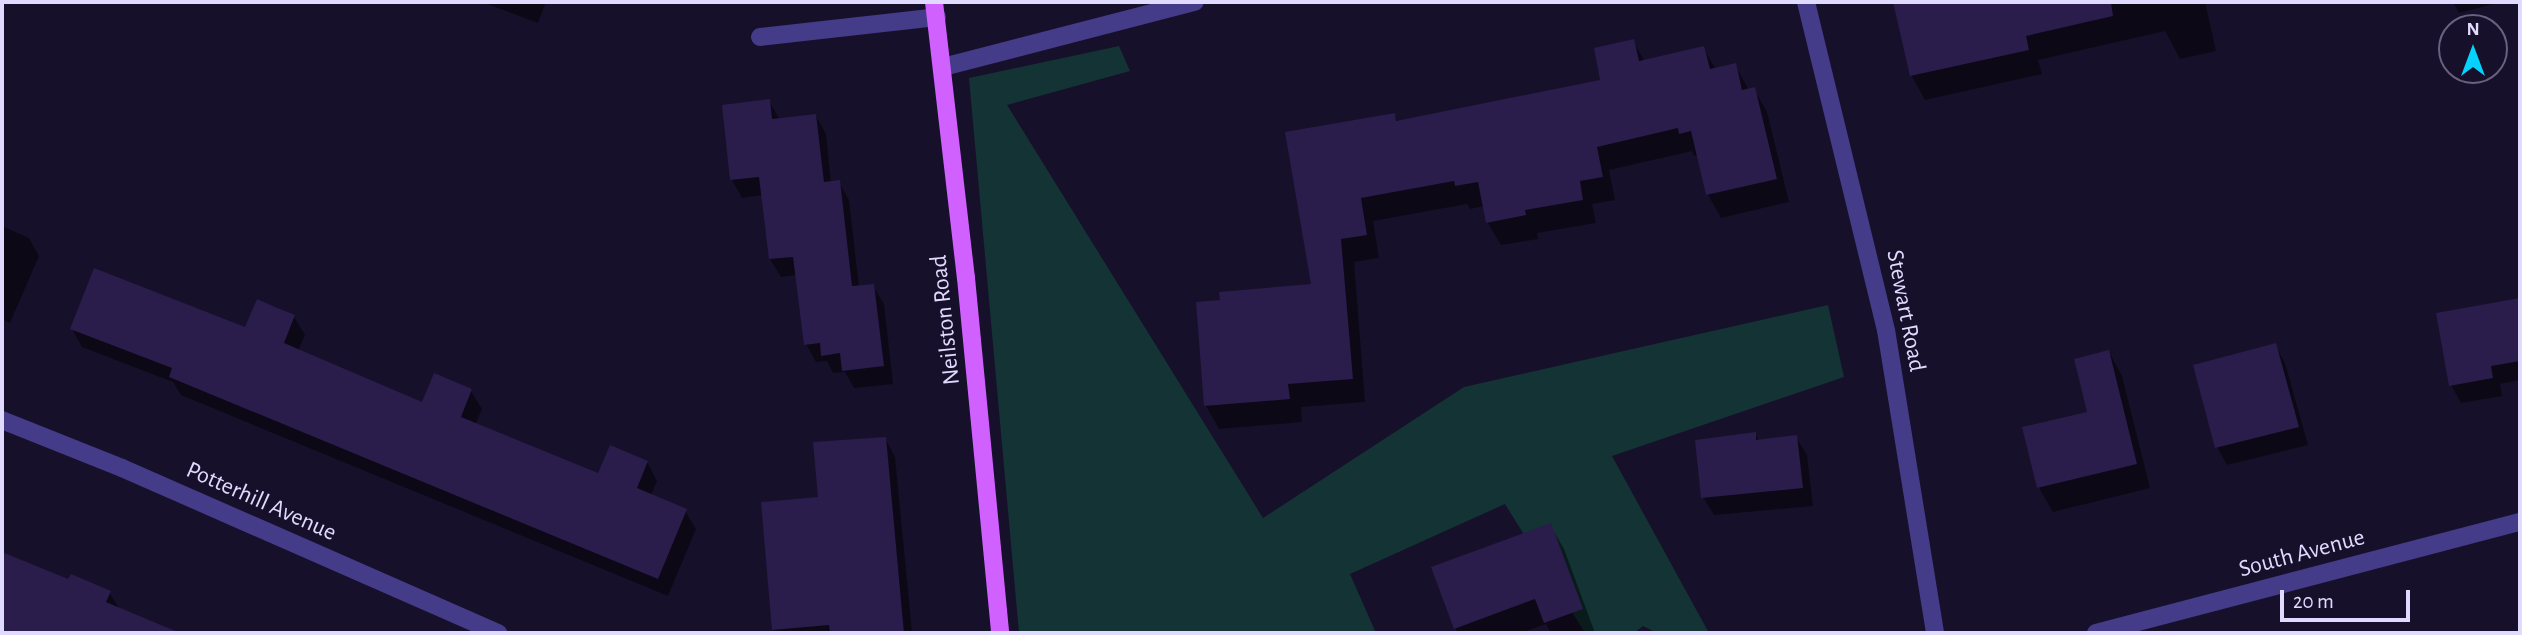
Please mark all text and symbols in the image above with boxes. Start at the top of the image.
north arrow [2438,14,2508,84]
text: N [2466,20,2480,39]
street label: Stewart Road [1879,248,1931,374]
street label: Neilston Road [925,254,967,386]
street label: Potterhill Avenue [182,456,340,548]
street label: South Avenue [2236,523,2368,585]
scale bar [2284,576,2414,620]
text: 20 m [2293,591,2334,612]

